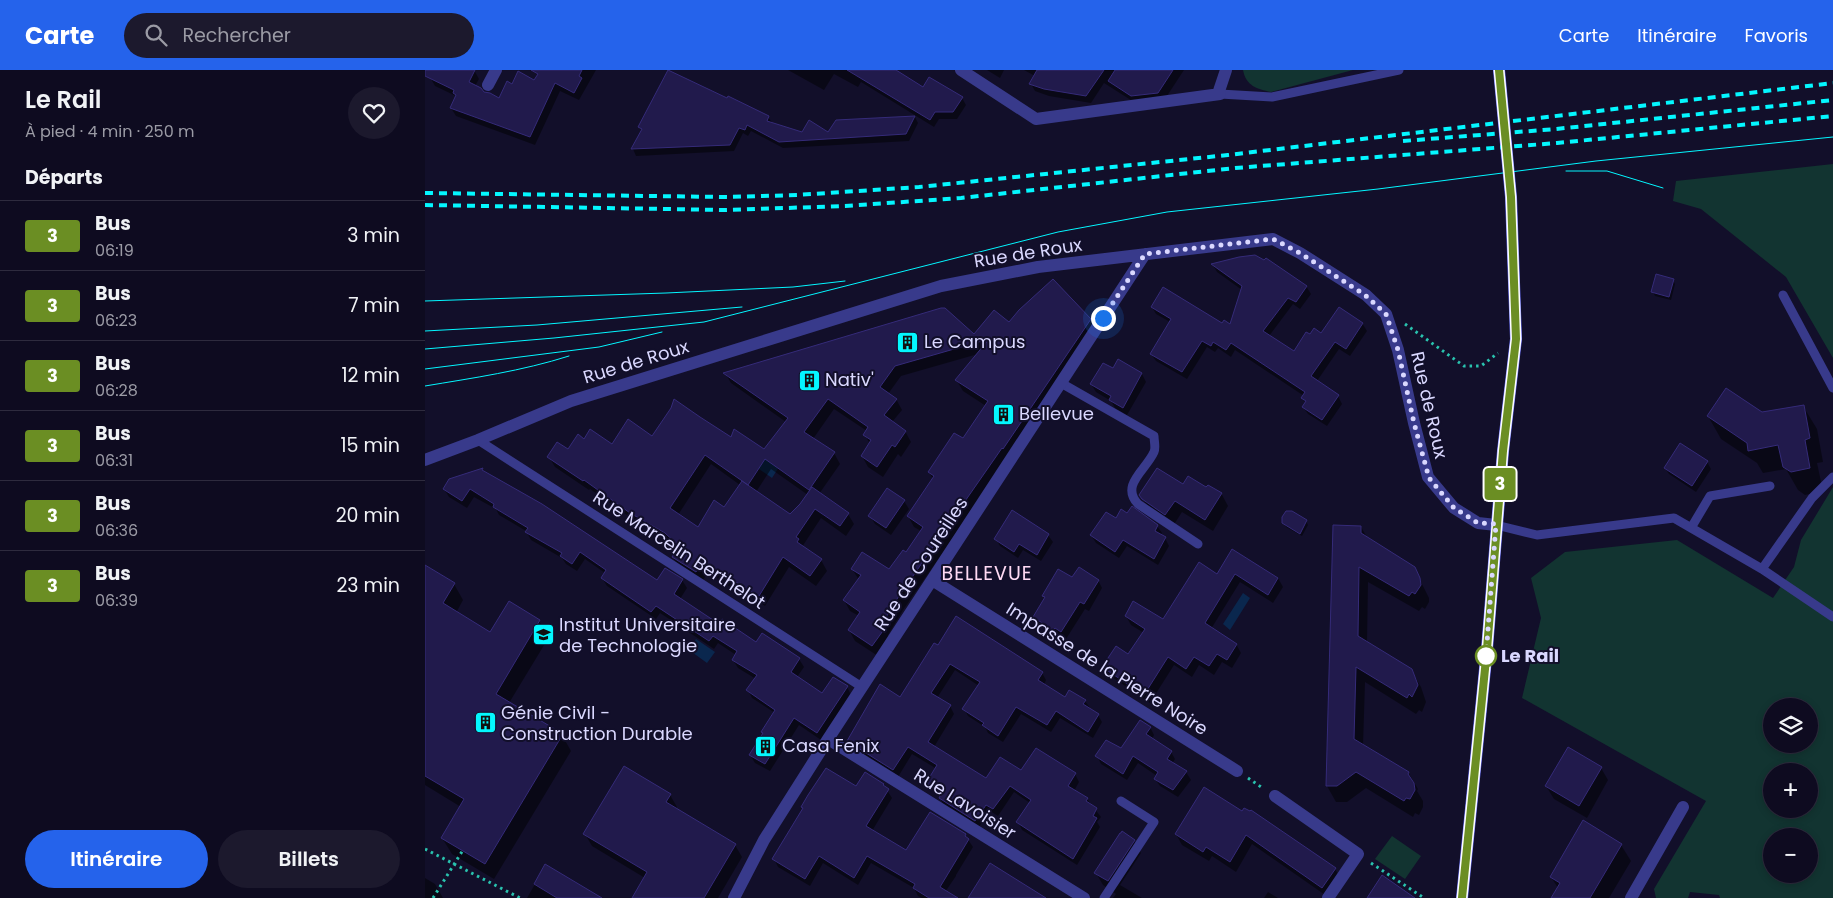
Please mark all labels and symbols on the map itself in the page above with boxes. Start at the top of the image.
street label: Rue de Roux [972,232,1084,273]
your location [1091,306,1116,331]
place label: Le Campus [924,329,1025,354]
building icon: Le Campus [896,330,920,354]
street label: Rue de Roux [580,333,692,389]
street label: Rue de Roux [1405,349,1454,461]
place label: Nativ' [825,367,874,392]
building icon: Nativ' [797,368,821,392]
place label: Bellevue [1019,401,1094,426]
building icon: Bellevue [991,402,1015,426]
line badge: 3 [1484,468,1516,500]
street label: Rue Marcelin Berthelot [588,484,770,615]
street label: Rue de Coureilles [868,492,973,636]
district label: BELLEVUE [942,560,1032,587]
street label: Impasse de la Pierre Noire [1002,596,1213,741]
place label: Institut Universitaire de Technologie [559,612,736,658]
school or university icon: Institut Universitaire de Technologie [531,623,555,647]
place label: Le Rail [1501,643,1559,668]
marker: Le Rail [1475,645,1497,667]
place label: Génie Civil - Construction Durable [501,700,693,746]
building icon: Génie Civil - Construction Durable [473,711,497,735]
place label: Casa Fenix [782,733,880,758]
building icon: Casa Fenix [754,734,778,758]
street label: Rue Lavoisier [909,762,1021,845]

